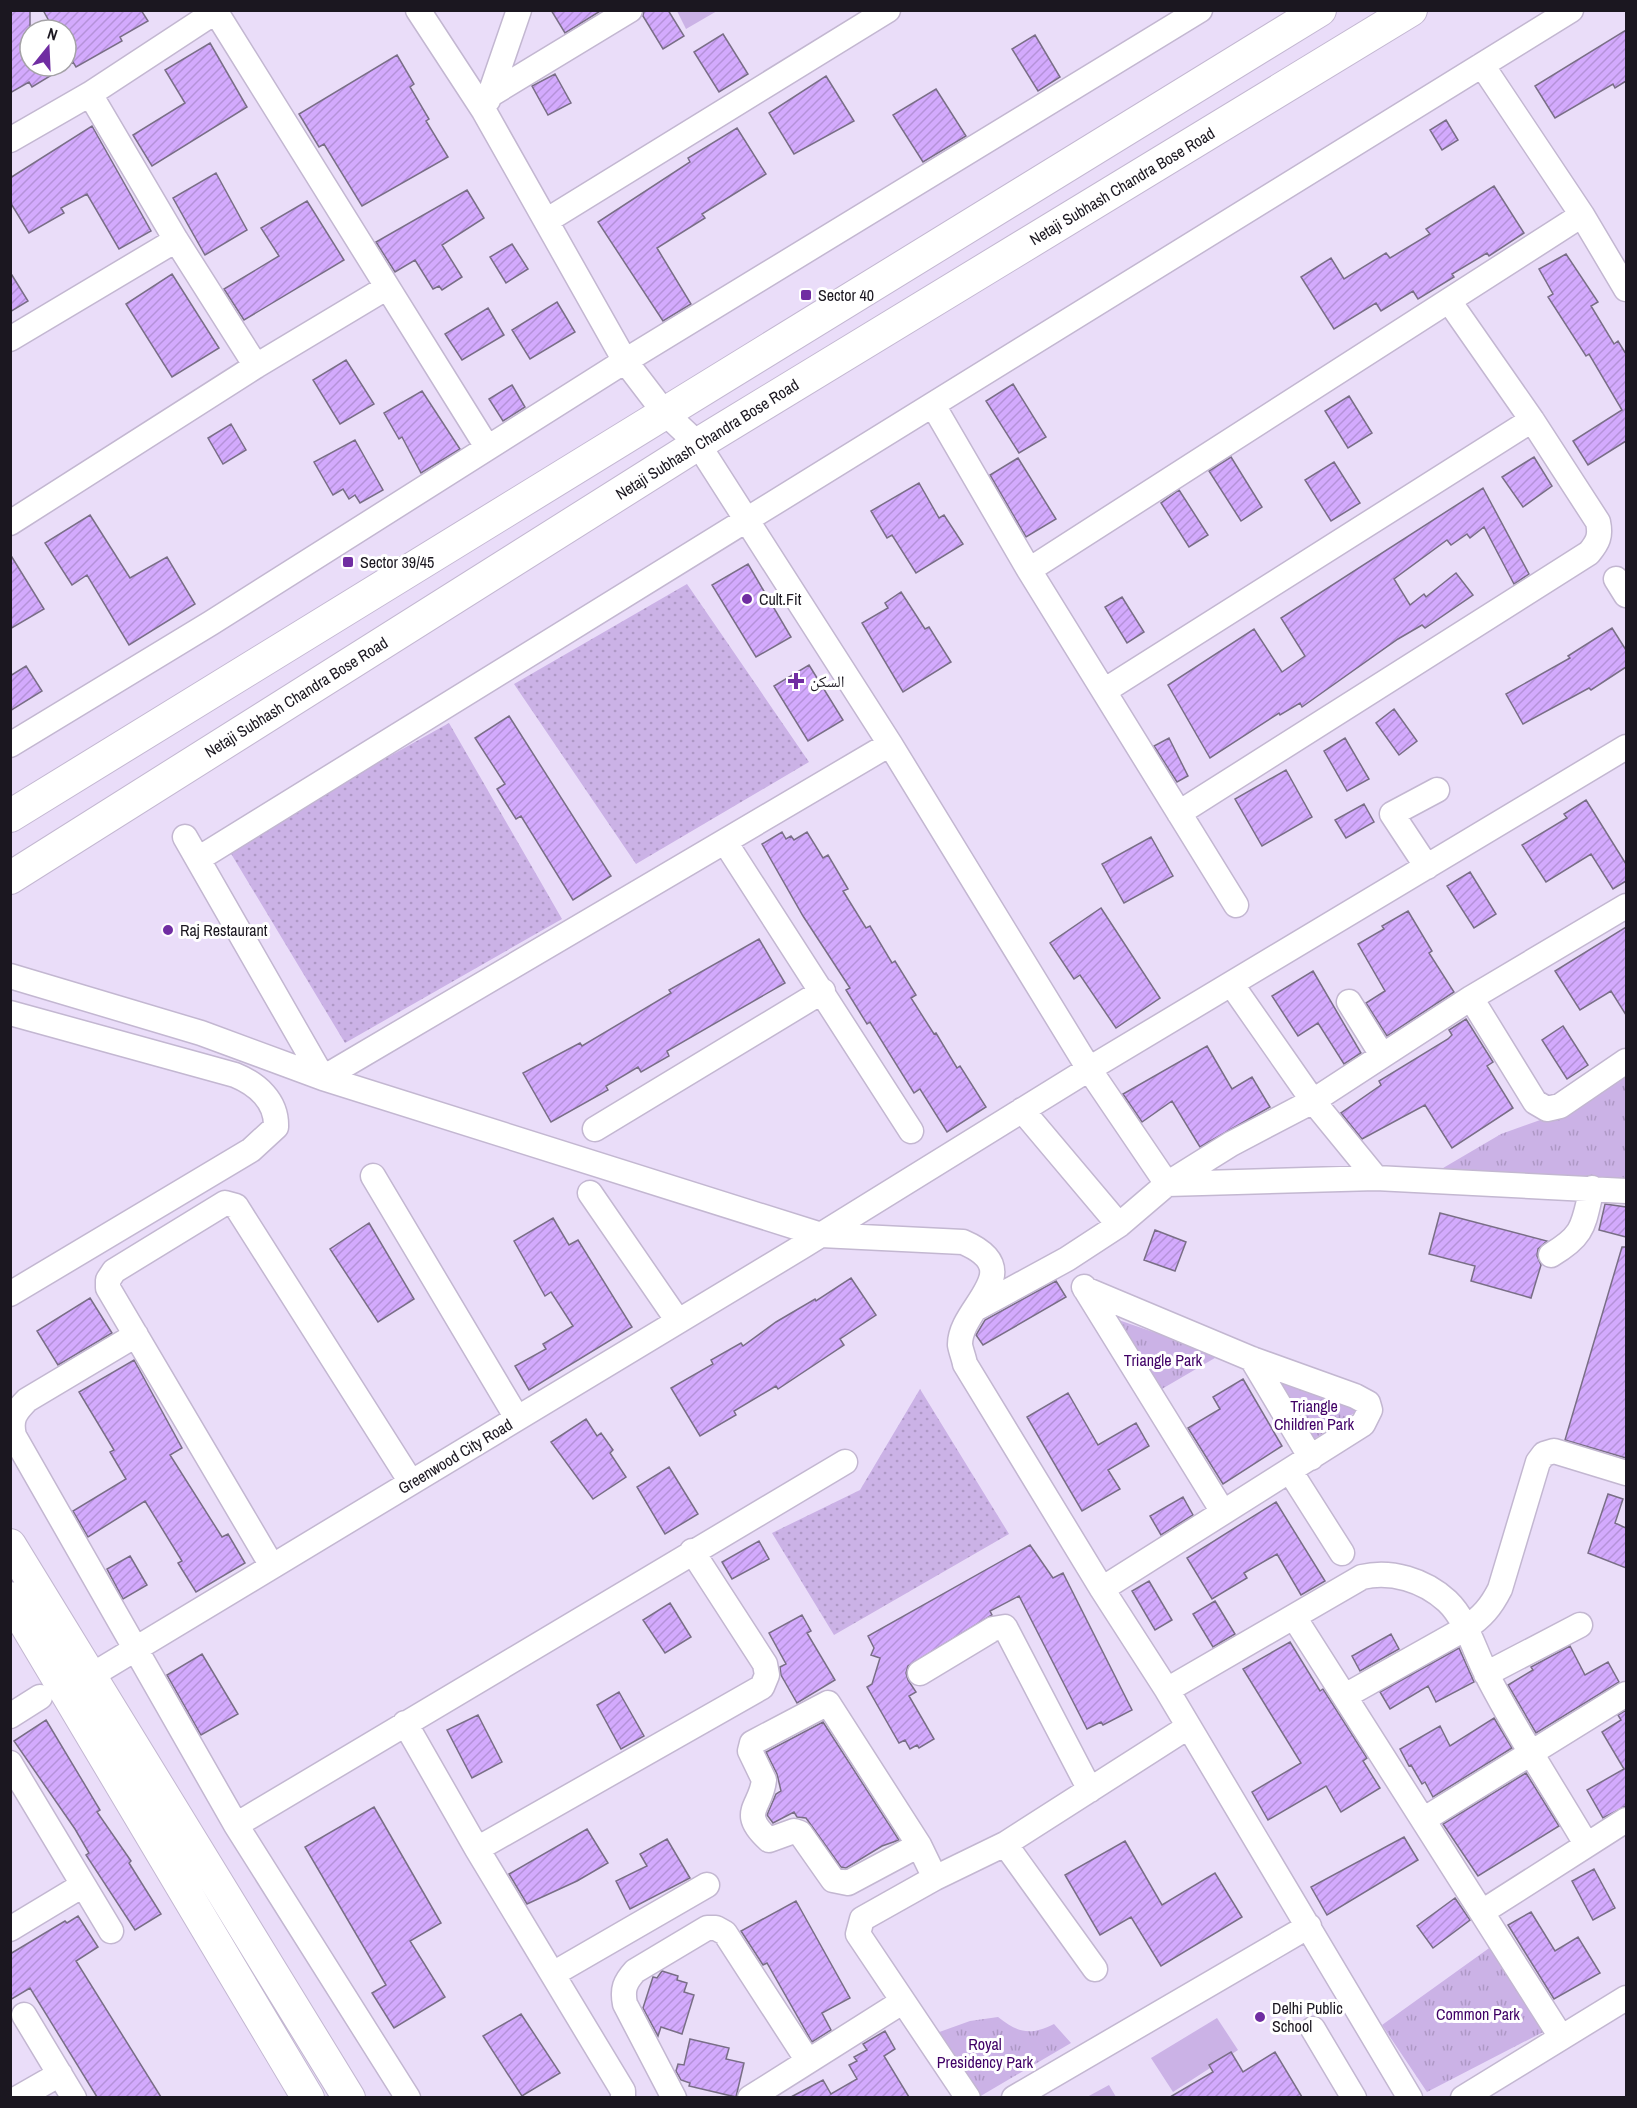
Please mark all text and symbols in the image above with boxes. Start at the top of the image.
north arrow [18,18,78,78]
text: N [45,22,61,46]
street label: Netaji Subhash Chandra Bose Road [1025,122,1219,250]
place label: Sector 40 [818,284,874,306]
marker: Sector 40 [799,288,813,302]
street label: Netaji Subhash Chandra Bose Road [611,373,803,505]
place label: Sector 39/45 [360,551,434,573]
marker: Sector 39/45 [341,555,355,569]
place label: Cult.Fit [759,588,802,610]
marker: Cult.Fit [740,592,754,606]
street label: Netaji Subhash Chandra Bose Road [200,631,392,763]
place label: السكن [810,670,845,692]
marker: السكن [787,672,805,690]
place label: Raj Restaurant [180,919,268,941]
marker: Raj Restaurant [161,923,175,937]
park label: Triangle Park [1124,1349,1203,1371]
park label: Triangle Children Park [1274,1395,1355,1435]
street label: Greenwood City Road [394,1413,516,1499]
place label: Delhi Public School [1272,1997,1343,2037]
park label: Common Park [1436,2003,1520,2025]
marker: Delhi Public School [1253,2010,1267,2024]
park label: Royal Presidency Park [937,2033,1034,2073]

